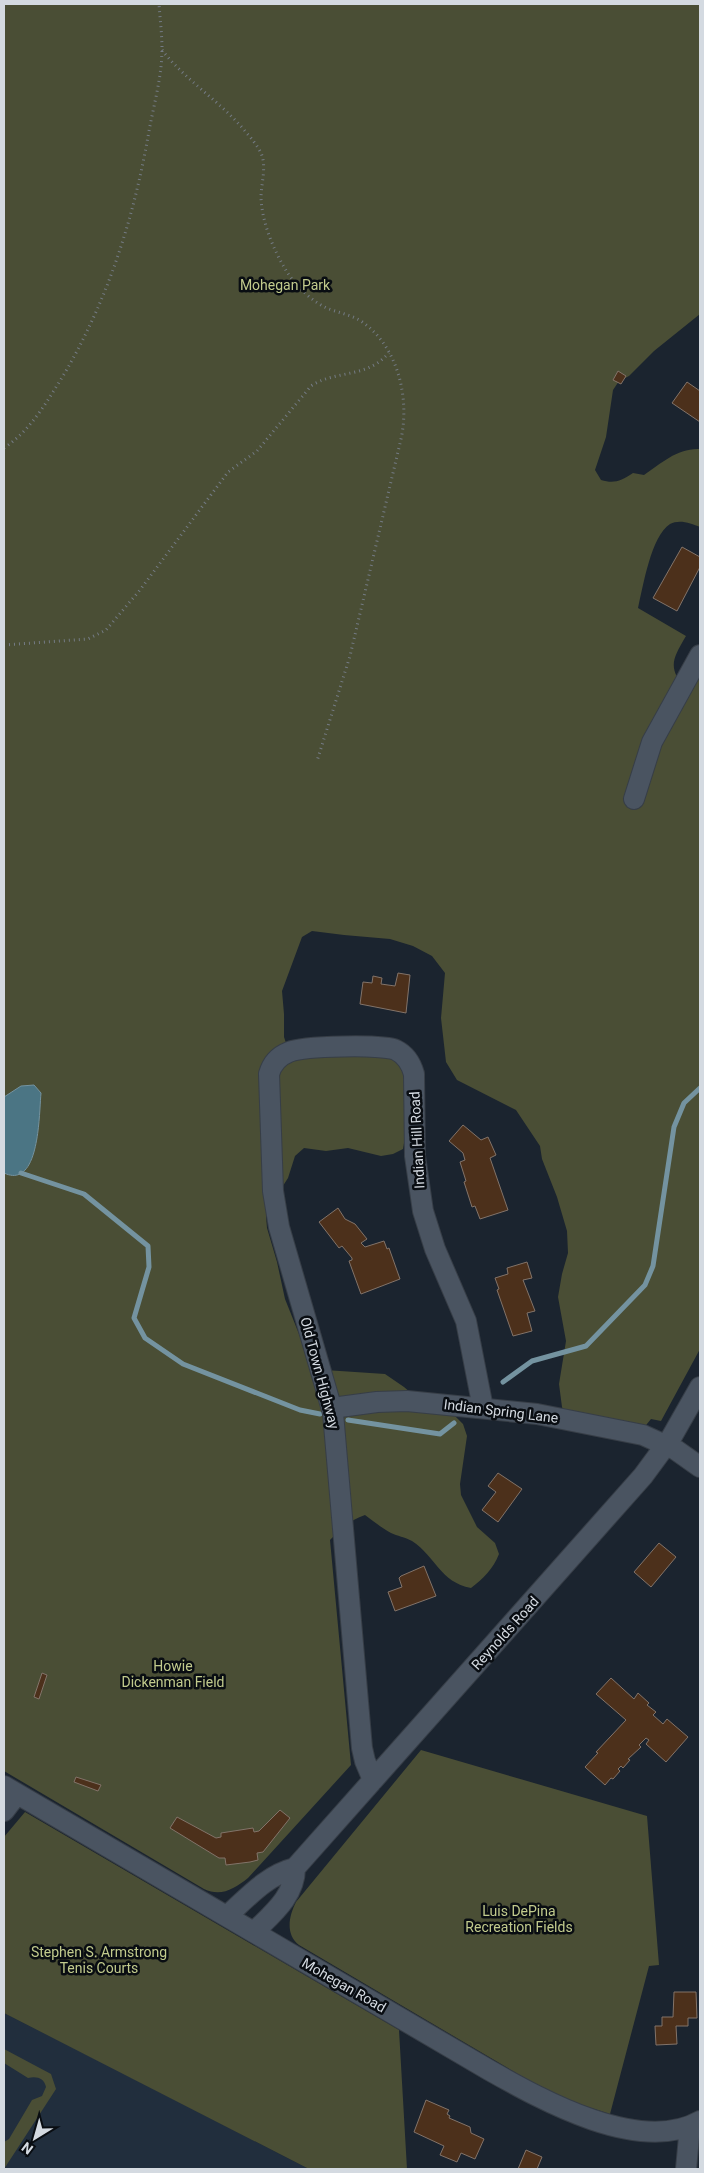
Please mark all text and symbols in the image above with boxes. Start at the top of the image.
park label: Mohegan Park [240,277,331,293]
street label: Indian Hill Road [406,1091,428,1189]
street label: Old Town Highway [297,1315,343,1431]
street label: Indian Spring Lane [443,1396,559,1426]
street label: Reynolds Road [468,1593,542,1673]
park label: Howie Dickenman Field [122,1658,225,1690]
park label: Luis DePina Recreation Fields [465,1903,573,1935]
park label: Stephen S. Armstrong Tenis Courts [31,1944,167,1976]
street label: Mohegan Road [299,1955,389,2015]
north arrow [10,2113,60,2163]
text: N [18,2139,36,2158]

